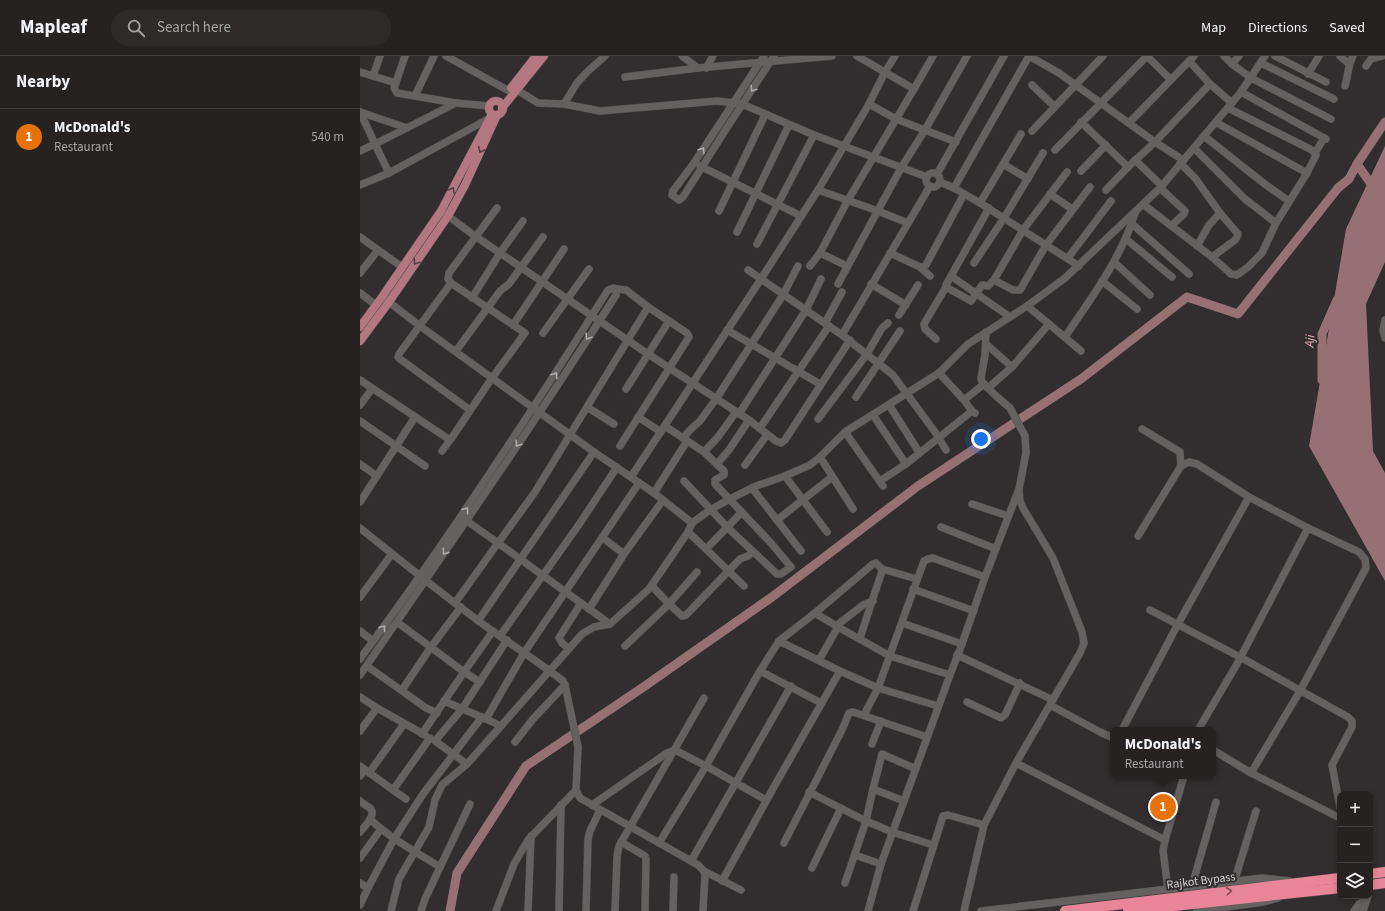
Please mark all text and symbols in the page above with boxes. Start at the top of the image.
search box [111,10,391,46]
text: Mapleaf [20,14,87,41]
icon: search [125,17,147,39]
text: Search here [157,17,231,38]
text: Map [1201,18,1226,38]
text: Directions [1248,18,1307,38]
text: Saved [1329,18,1365,38]
text: Nearby [16,70,70,94]
one-way arrow [750,85,758,92]
text: McDonald's [54,117,131,138]
text: 1 [26,128,32,146]
text: 540 m [311,128,344,146]
text: Restaurant [54,138,113,156]
one-way arrow [478,146,486,154]
one-way arrow [698,147,705,154]
one-way arrow [447,187,455,194]
one-way arrow [413,258,421,265]
one-way arrow [586,333,593,340]
water label: Aji [1301,333,1319,349]
one-way arrow [550,372,558,379]
your location [971,429,991,449]
one-way arrow [516,440,523,447]
one-way arrow [461,507,468,514]
one-way arrow [442,548,450,555]
one-way arrow [378,625,386,632]
popup [1110,727,1216,779]
text: McDonald's [1125,734,1201,755]
text: Restaurant [1125,755,1184,773]
map controls [1337,791,1373,899]
button: + [1337,791,1373,827]
pin: 1 [1150,792,1176,822]
button: − [1337,827,1373,863]
button: layers [1337,863,1373,899]
street label: Rajkot Bypass [1166,868,1236,894]
one-way arrow [1225,887,1232,896]

